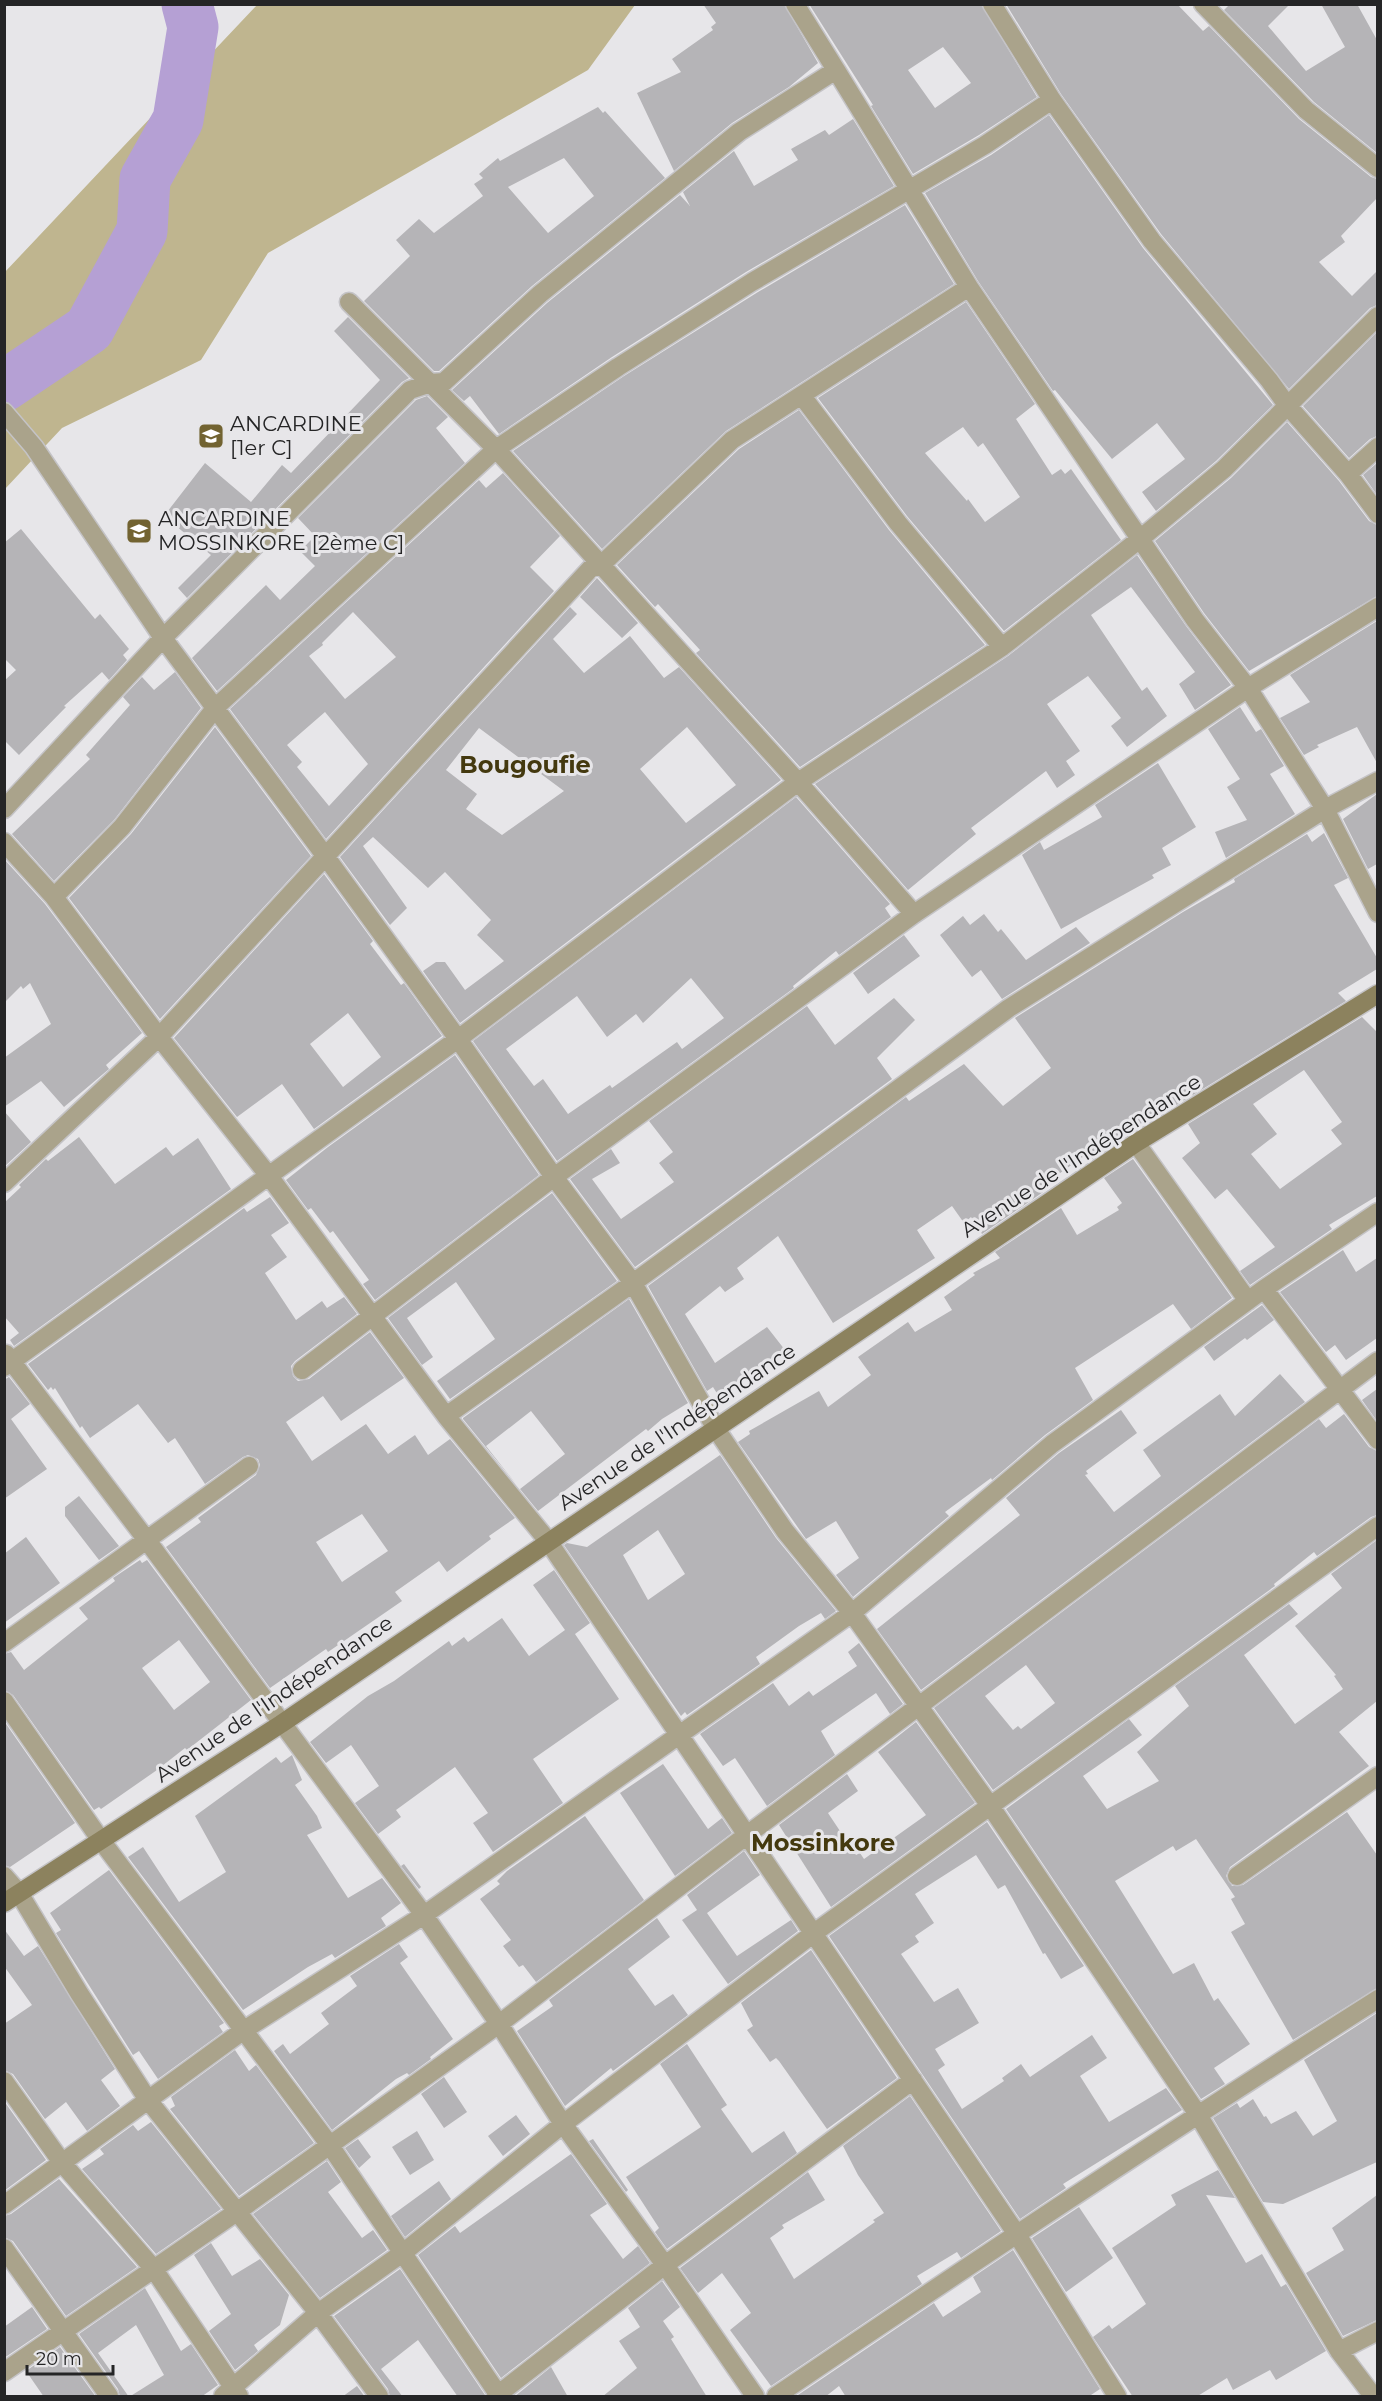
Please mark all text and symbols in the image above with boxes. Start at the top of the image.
place label: ANCARDINE [1er C] [230,411,362,460]
school or university icon: ANCARDINE [1er C] [196,421,226,451]
place label: ANCARDINE MOSSINKORE [2ème C] [158,506,405,555]
school or university icon: ANCARDINE MOSSINKORE [2ème C] [124,516,154,546]
district label: Bougoufie [459,750,591,779]
street label: Avenue de l'Indépendance [956,1069,1205,1243]
street label: Avenue de l'Indépendance [553,1338,800,1515]
street label: Avenue de l'Indépendance [150,1610,397,1787]
district label: Mossinkore [751,1828,895,1857]
scale bar [27,2338,112,2376]
text: 20 m [36,2348,82,2370]

